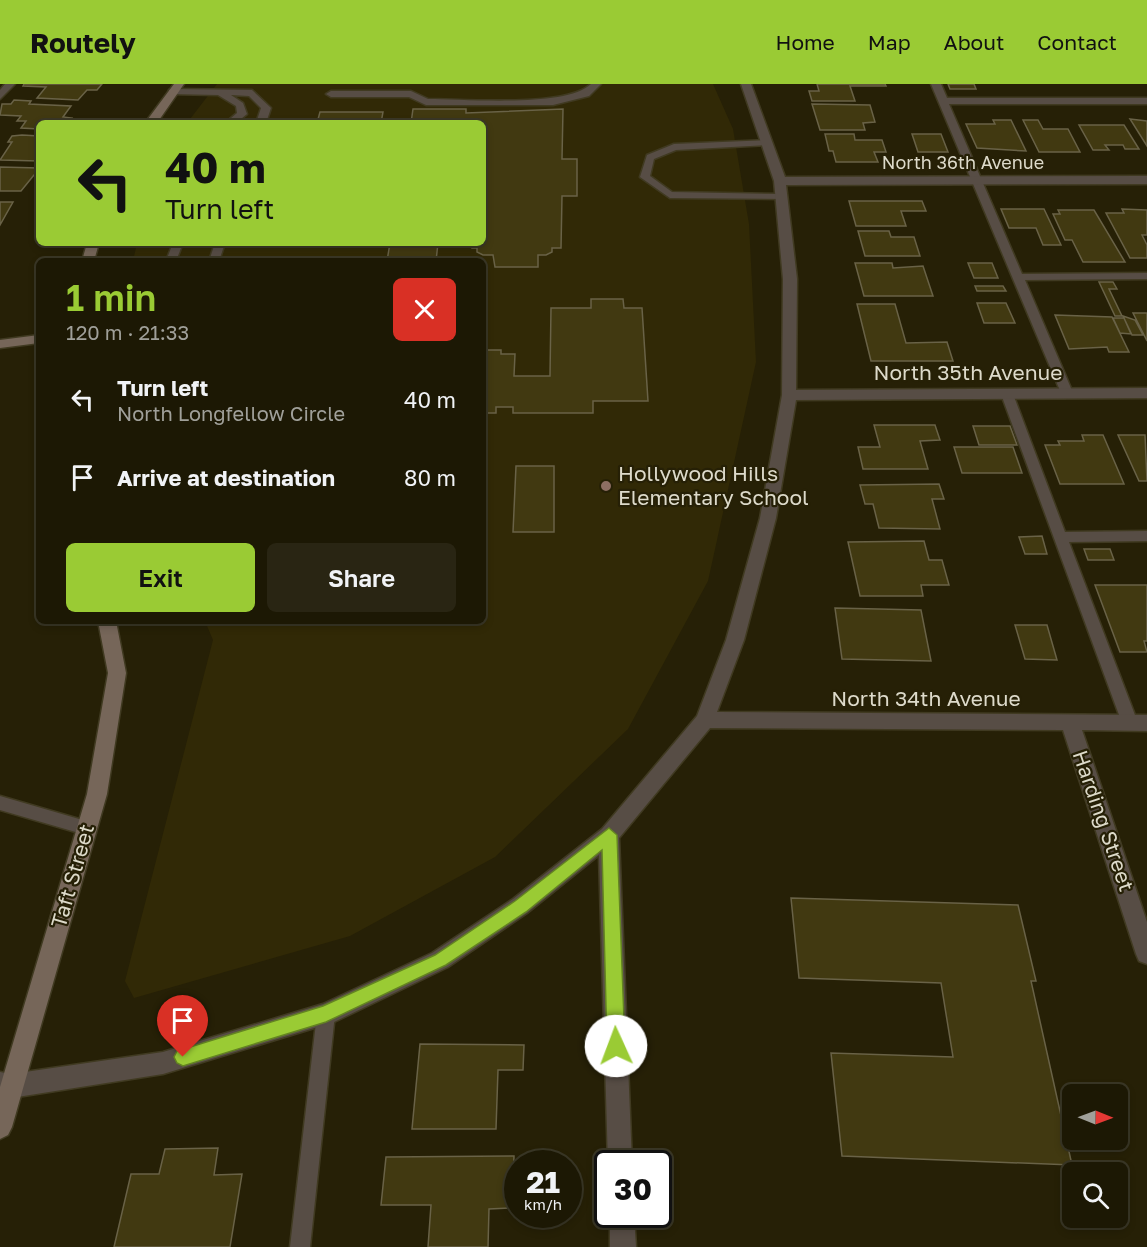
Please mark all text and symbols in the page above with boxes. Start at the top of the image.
text: Routely [30,26,136,59]
text: Home [775,29,835,55]
text: Map [868,29,911,55]
text: About [944,29,1004,55]
text: Contact [1037,29,1117,55]
text: 40 m [165,142,266,192]
icon: left [66,144,144,222]
street label: North 36th Avenue [882,151,1044,173]
text: Turn left [165,193,274,225]
text: 1 min [66,276,156,319]
button: close [393,278,456,341]
text: 120 m · 21:33 [66,320,189,344]
street label: North 35th Avenue [874,359,1062,385]
text: Turn left [117,374,208,401]
icon: left [66,383,99,416]
text: 40 m [404,386,456,413]
text: North Longfellow Circle [117,401,345,425]
place label: Hollywood Hills Elementary School [618,460,809,510]
icon: arrive [66,461,99,494]
text: Arrive at destination [117,464,335,491]
text: 80 m [404,464,456,491]
marker: Hollywood Hills Elementary School [599,479,613,493]
button: Exit [66,543,255,612]
button: Share [267,543,456,612]
street label: North 34th Avenue [831,685,1021,711]
street label: Harding Street [1068,747,1140,895]
street label: Taft Street [45,821,99,931]
pin [157,995,208,1057]
icon: arrive [166,1004,199,1037]
position arrow [584,1014,648,1078]
north arrow [1062,1084,1128,1150]
map controls [1062,1084,1128,1228]
speed limit sign: 30 [594,1150,672,1228]
button: search [1062,1162,1128,1228]
text: 21 [526,1164,560,1200]
text: km/h [524,1195,562,1213]

